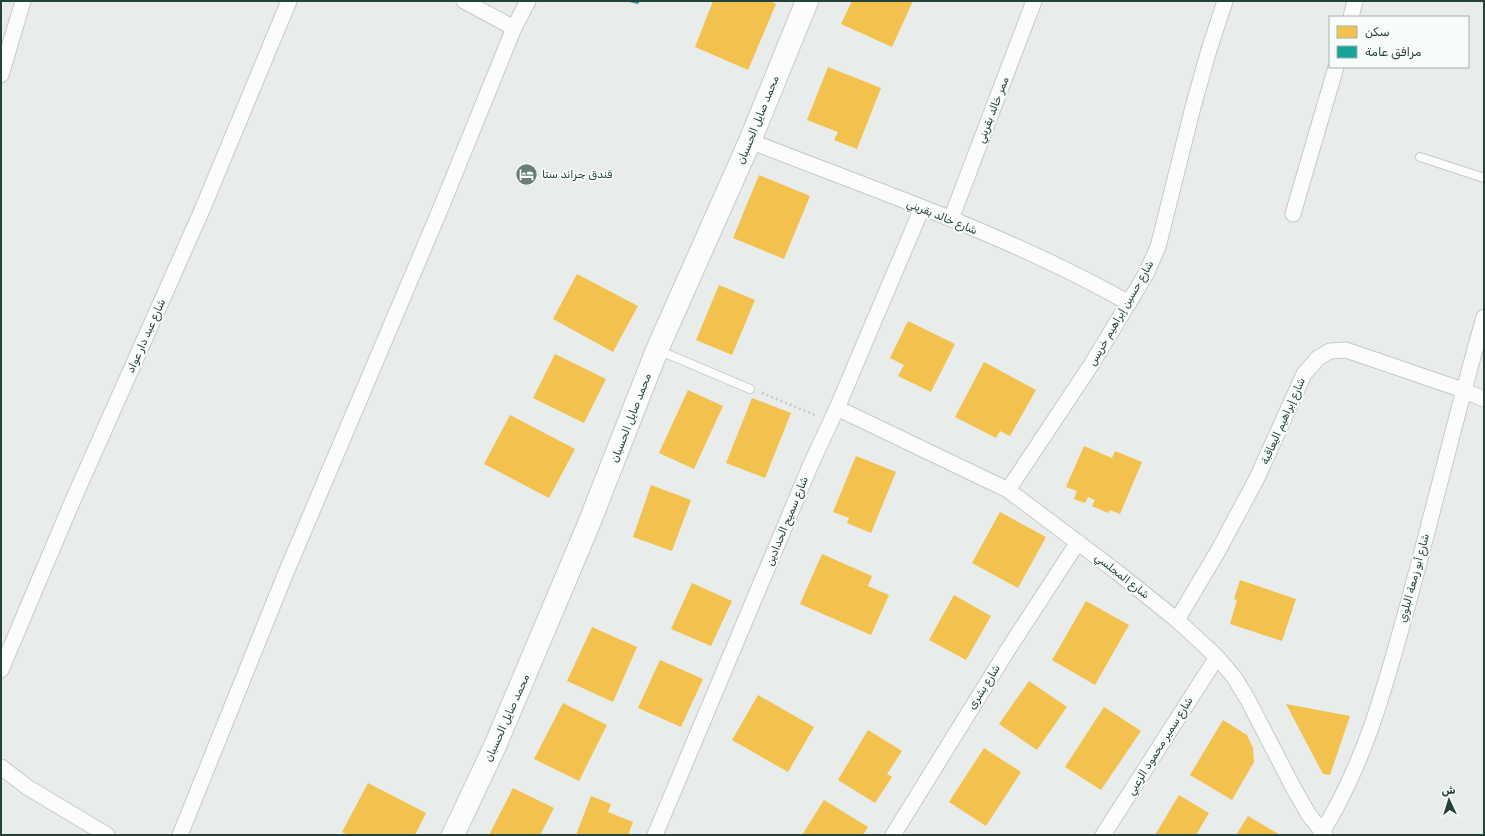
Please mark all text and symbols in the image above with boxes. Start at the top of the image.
legend [1329,16,1469,68]
text: سكن [1365,25,1390,39]
text: مرافق عامة [1365,45,1422,60]
street label: محمد صايل الحسبان [734,74,782,166]
street label: ممر خالد بقريني [974,75,1014,146]
hotel icon: فندق جراند ستا [513,161,539,187]
place label: فندق جراند ستا [542,168,612,181]
street label: شارع خالد بقريني [904,197,979,239]
street label: شارع حسين إبراهيم خريس [1086,258,1158,369]
street label: شارع عبد دار عواد [124,297,170,376]
street label: محمد صايل الحسبان [608,372,654,464]
street label: شارع إبراهيم اليعاقبة [1258,376,1310,467]
street label: شارع سميح الحدادين [763,474,813,568]
street label: شارع أبو زمعة البلوي [1396,532,1434,624]
street label: شارع المجلسي [1091,551,1152,603]
street label: شارع بشرى [965,662,1005,713]
street label: محمد صايل الحسبان [482,672,532,764]
street label: شارع سمير محمود الزعبي [1124,694,1197,799]
north arrow [1429,780,1469,820]
text: ش [1441,784,1456,797]

